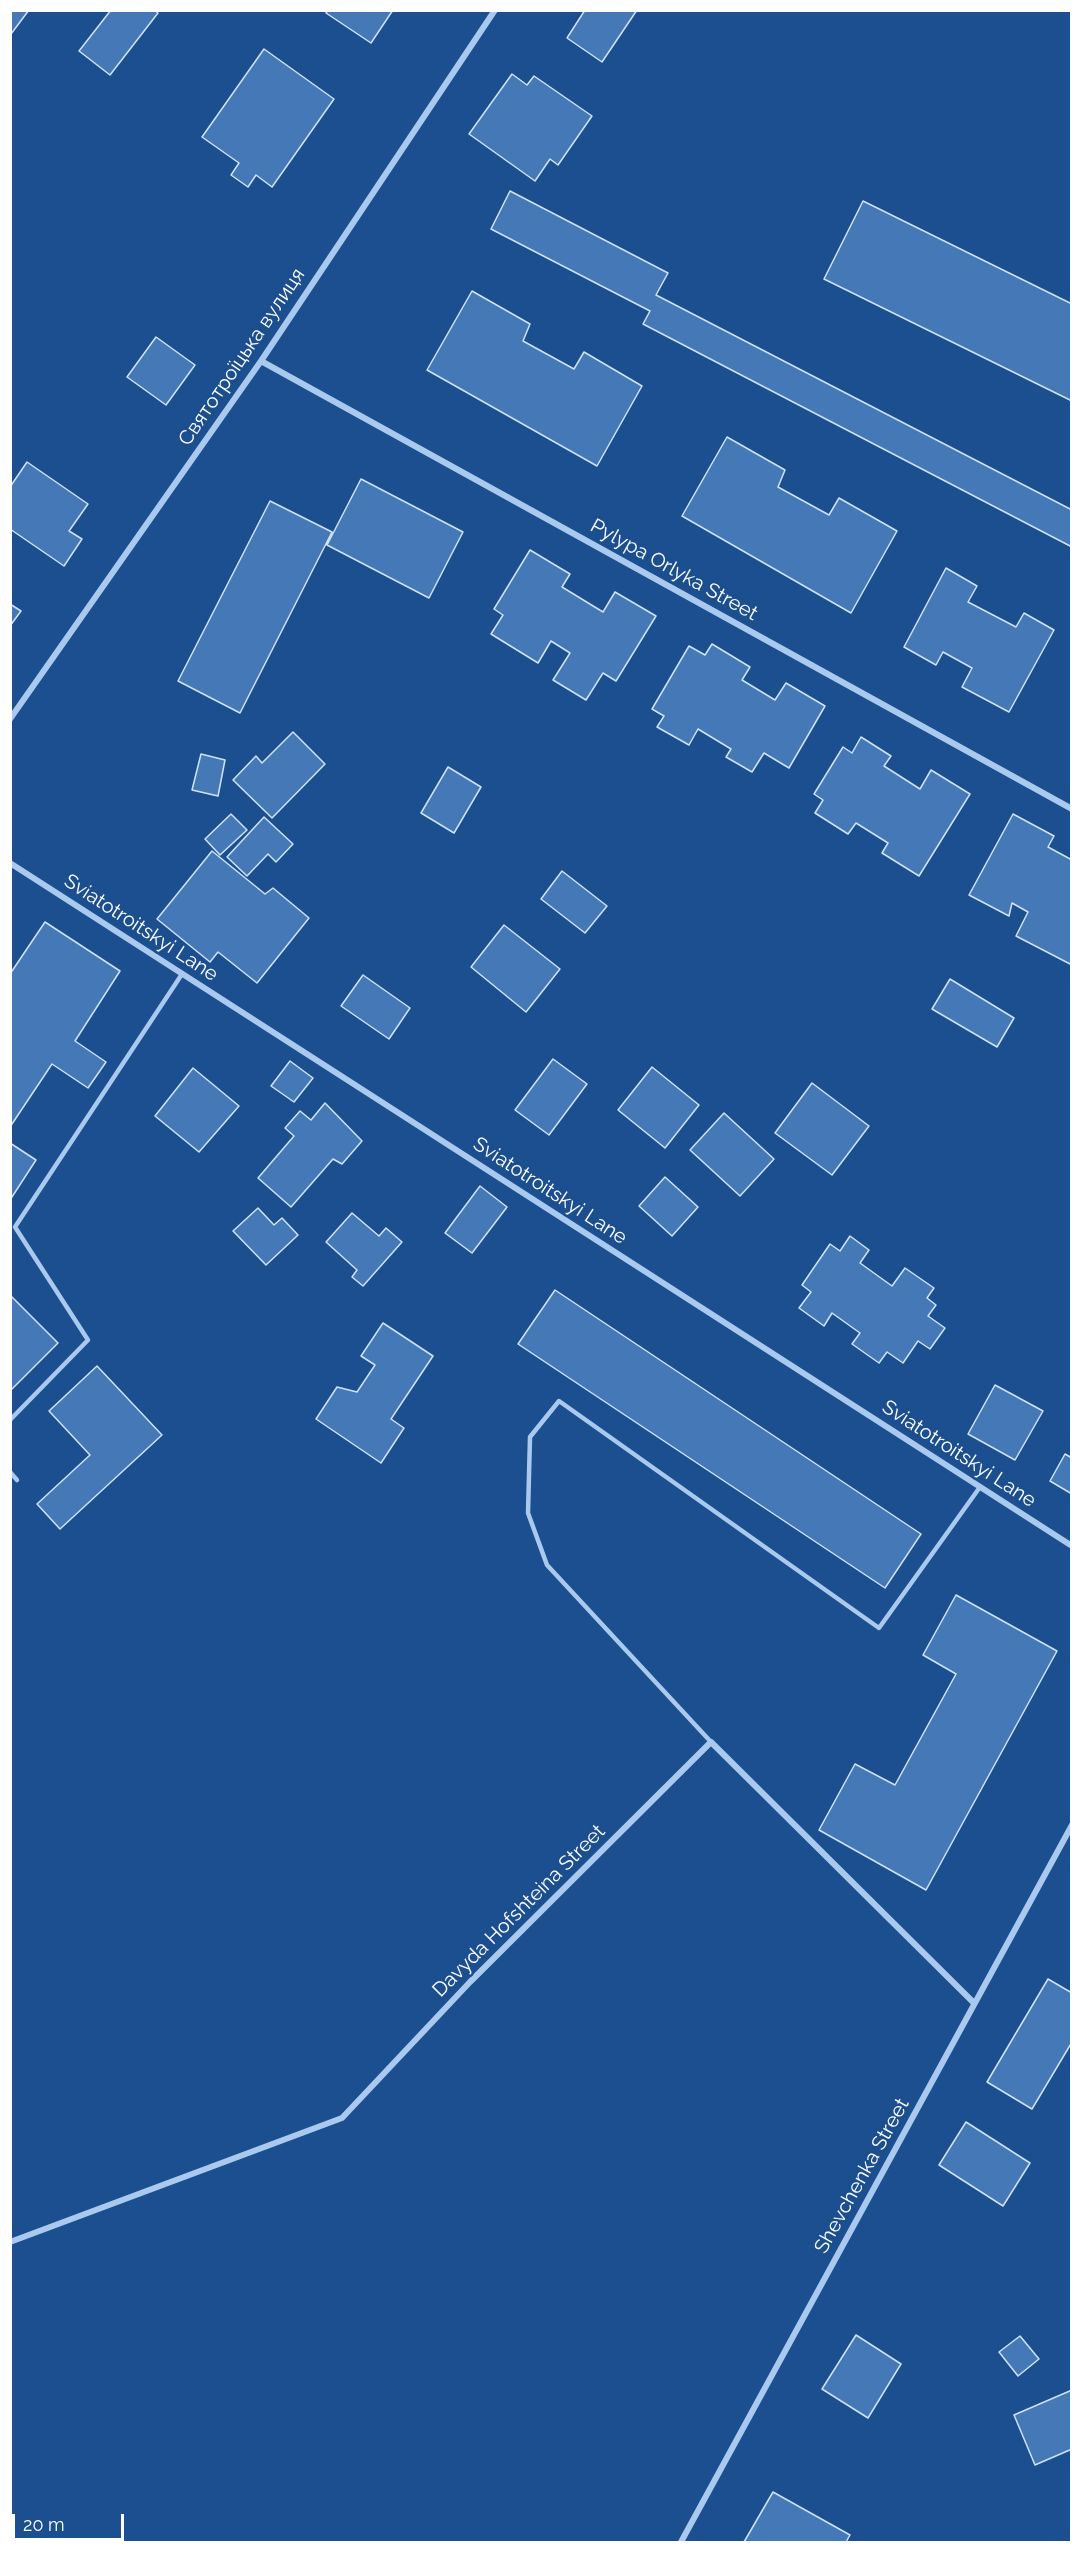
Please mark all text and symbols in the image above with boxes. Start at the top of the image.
street label: Святотроїцька вулиця [174,264,310,450]
street label: Pylypa Orlyka Street [586,514,762,626]
street label: Sviatotroitskyi Lane [59,869,223,987]
street label: Sviatotroitskyi Lane [468,1132,632,1250]
street label: Sviatotroitskyi Lane [877,1395,1041,1513]
street label: Davyda Hofshteina Street [428,1820,610,2002]
street label: Shevchenka Street [809,2094,915,2258]
scale bar [15,2502,128,2540]
text: 20 m [23,2514,65,2535]

